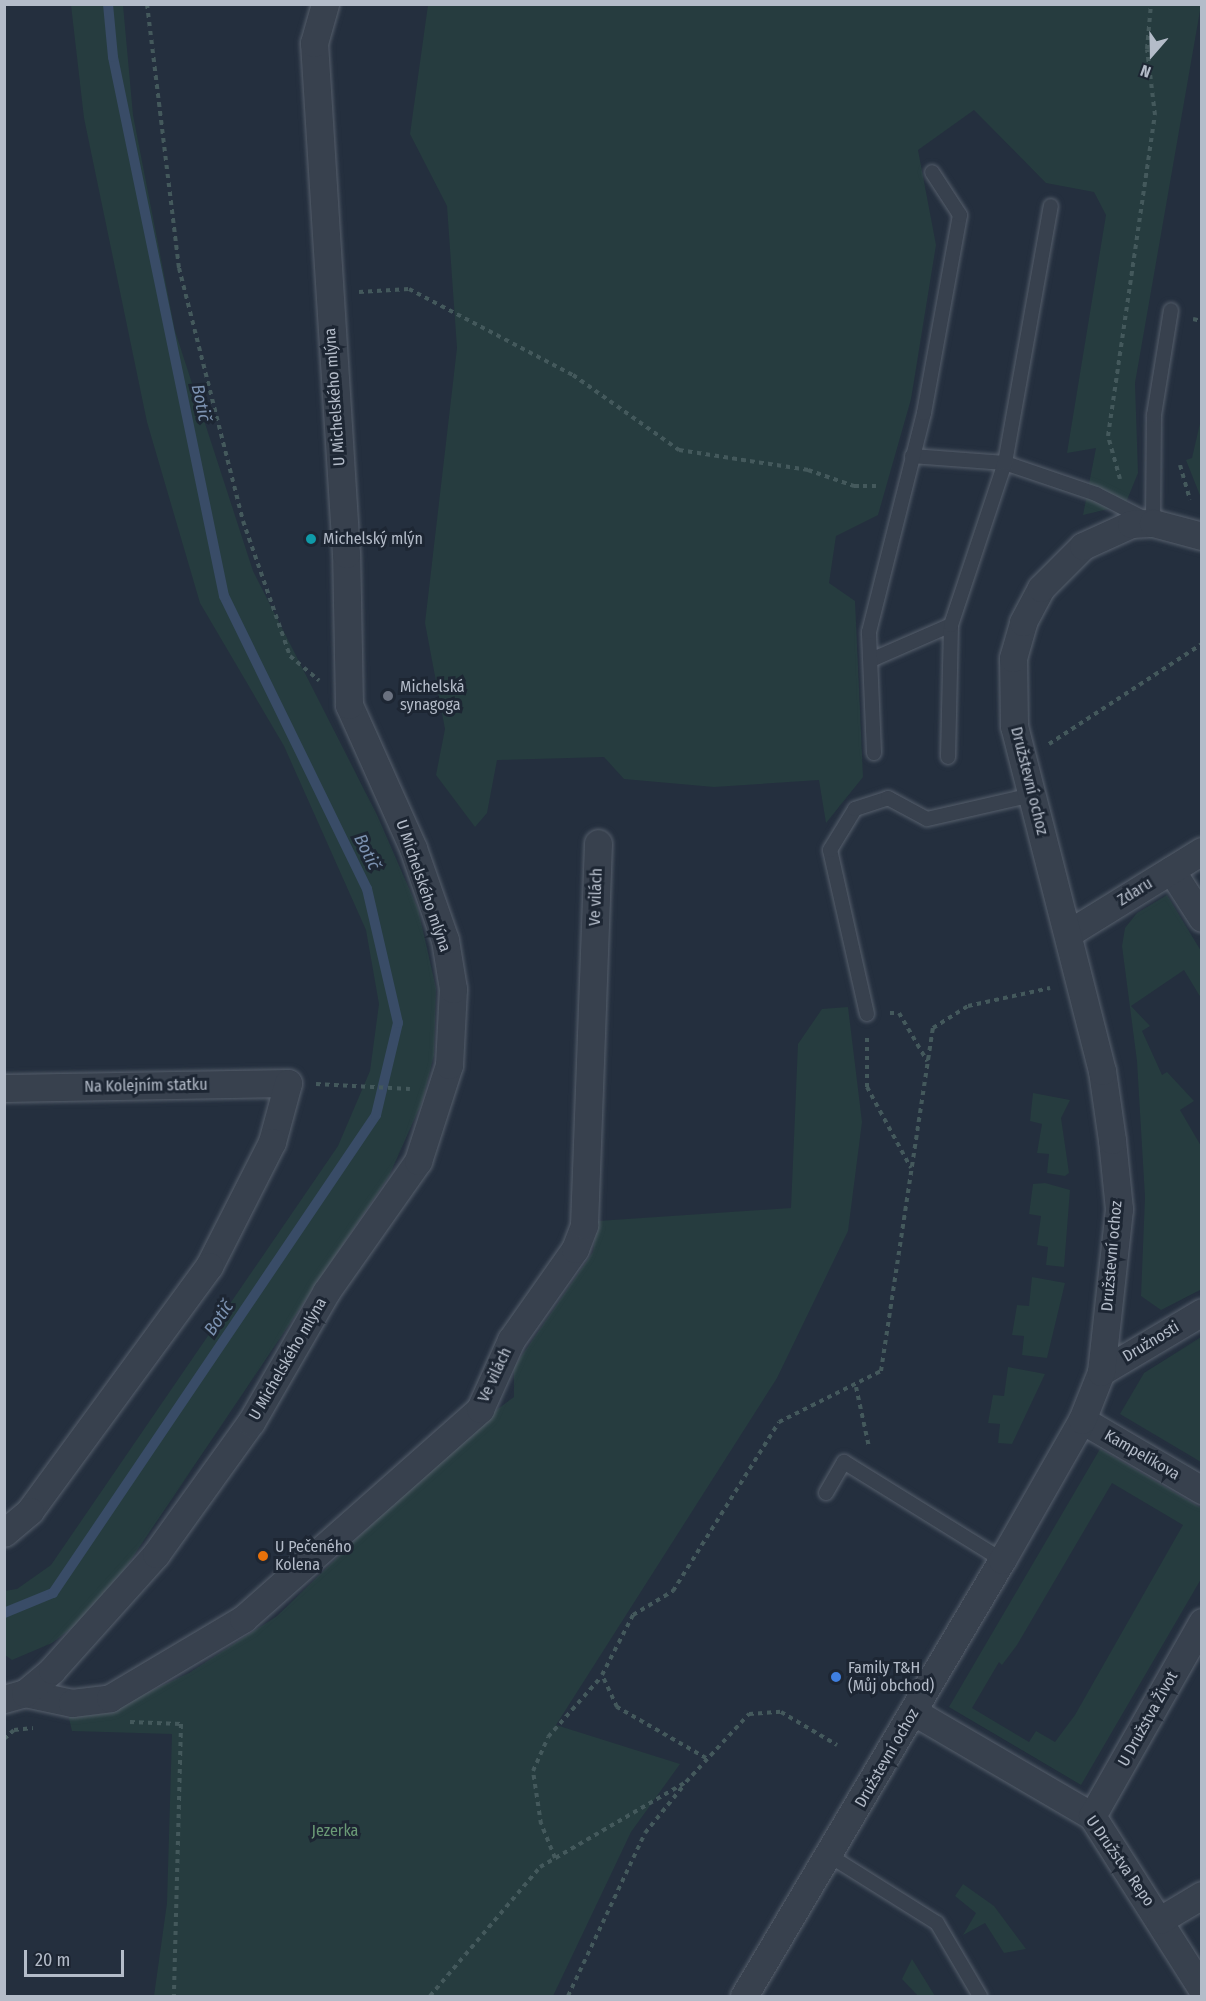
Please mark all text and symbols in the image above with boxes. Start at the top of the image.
north arrow [1122,24,1182,84]
text: N [1138,61,1153,82]
street label: U Michelského mlýna [321,327,349,467]
water label: Botič [187,382,215,424]
place label: Michelský mlýn [323,529,423,549]
marker: Michelský mlýn [304,532,318,546]
place label: Michelská synagoga [400,677,465,715]
marker: Michelská synagoga [381,689,395,703]
street label: Družstevní ochoz [1006,725,1052,837]
street label: U Michelského mlýna [391,817,455,955]
water label: Botič [349,830,385,874]
street label: Ve vilách [585,868,607,926]
street label: Zdaru [1114,874,1156,910]
street label: Na Kolejním statku [84,1075,208,1097]
street label: Družstevní ochoz [1098,1200,1126,1312]
street label: U Michelského mlýna [245,1294,331,1424]
water label: Botič [200,1296,238,1340]
street label: Družnosti [1119,1318,1183,1366]
street label: Ve vilách [474,1345,516,1405]
street label: Kampelíkova [1101,1426,1183,1484]
place label: U Pečeného Kolena [275,1537,352,1575]
marker: U Pečeného Kolena [256,1549,270,1563]
place label: Family T&H (Můj obchod) [848,1658,934,1696]
street label: U Družstva Život [1114,1668,1182,1770]
marker: Family T&H (Můj obchod) [829,1670,843,1684]
street label: Družstevní ochoz [851,1705,923,1811]
street label: U Družstva Repo [1082,1812,1158,1910]
park label: Jezerka [312,1821,358,1841]
scale bar [27,1938,128,1976]
text: 20 m [35,1949,70,1971]

